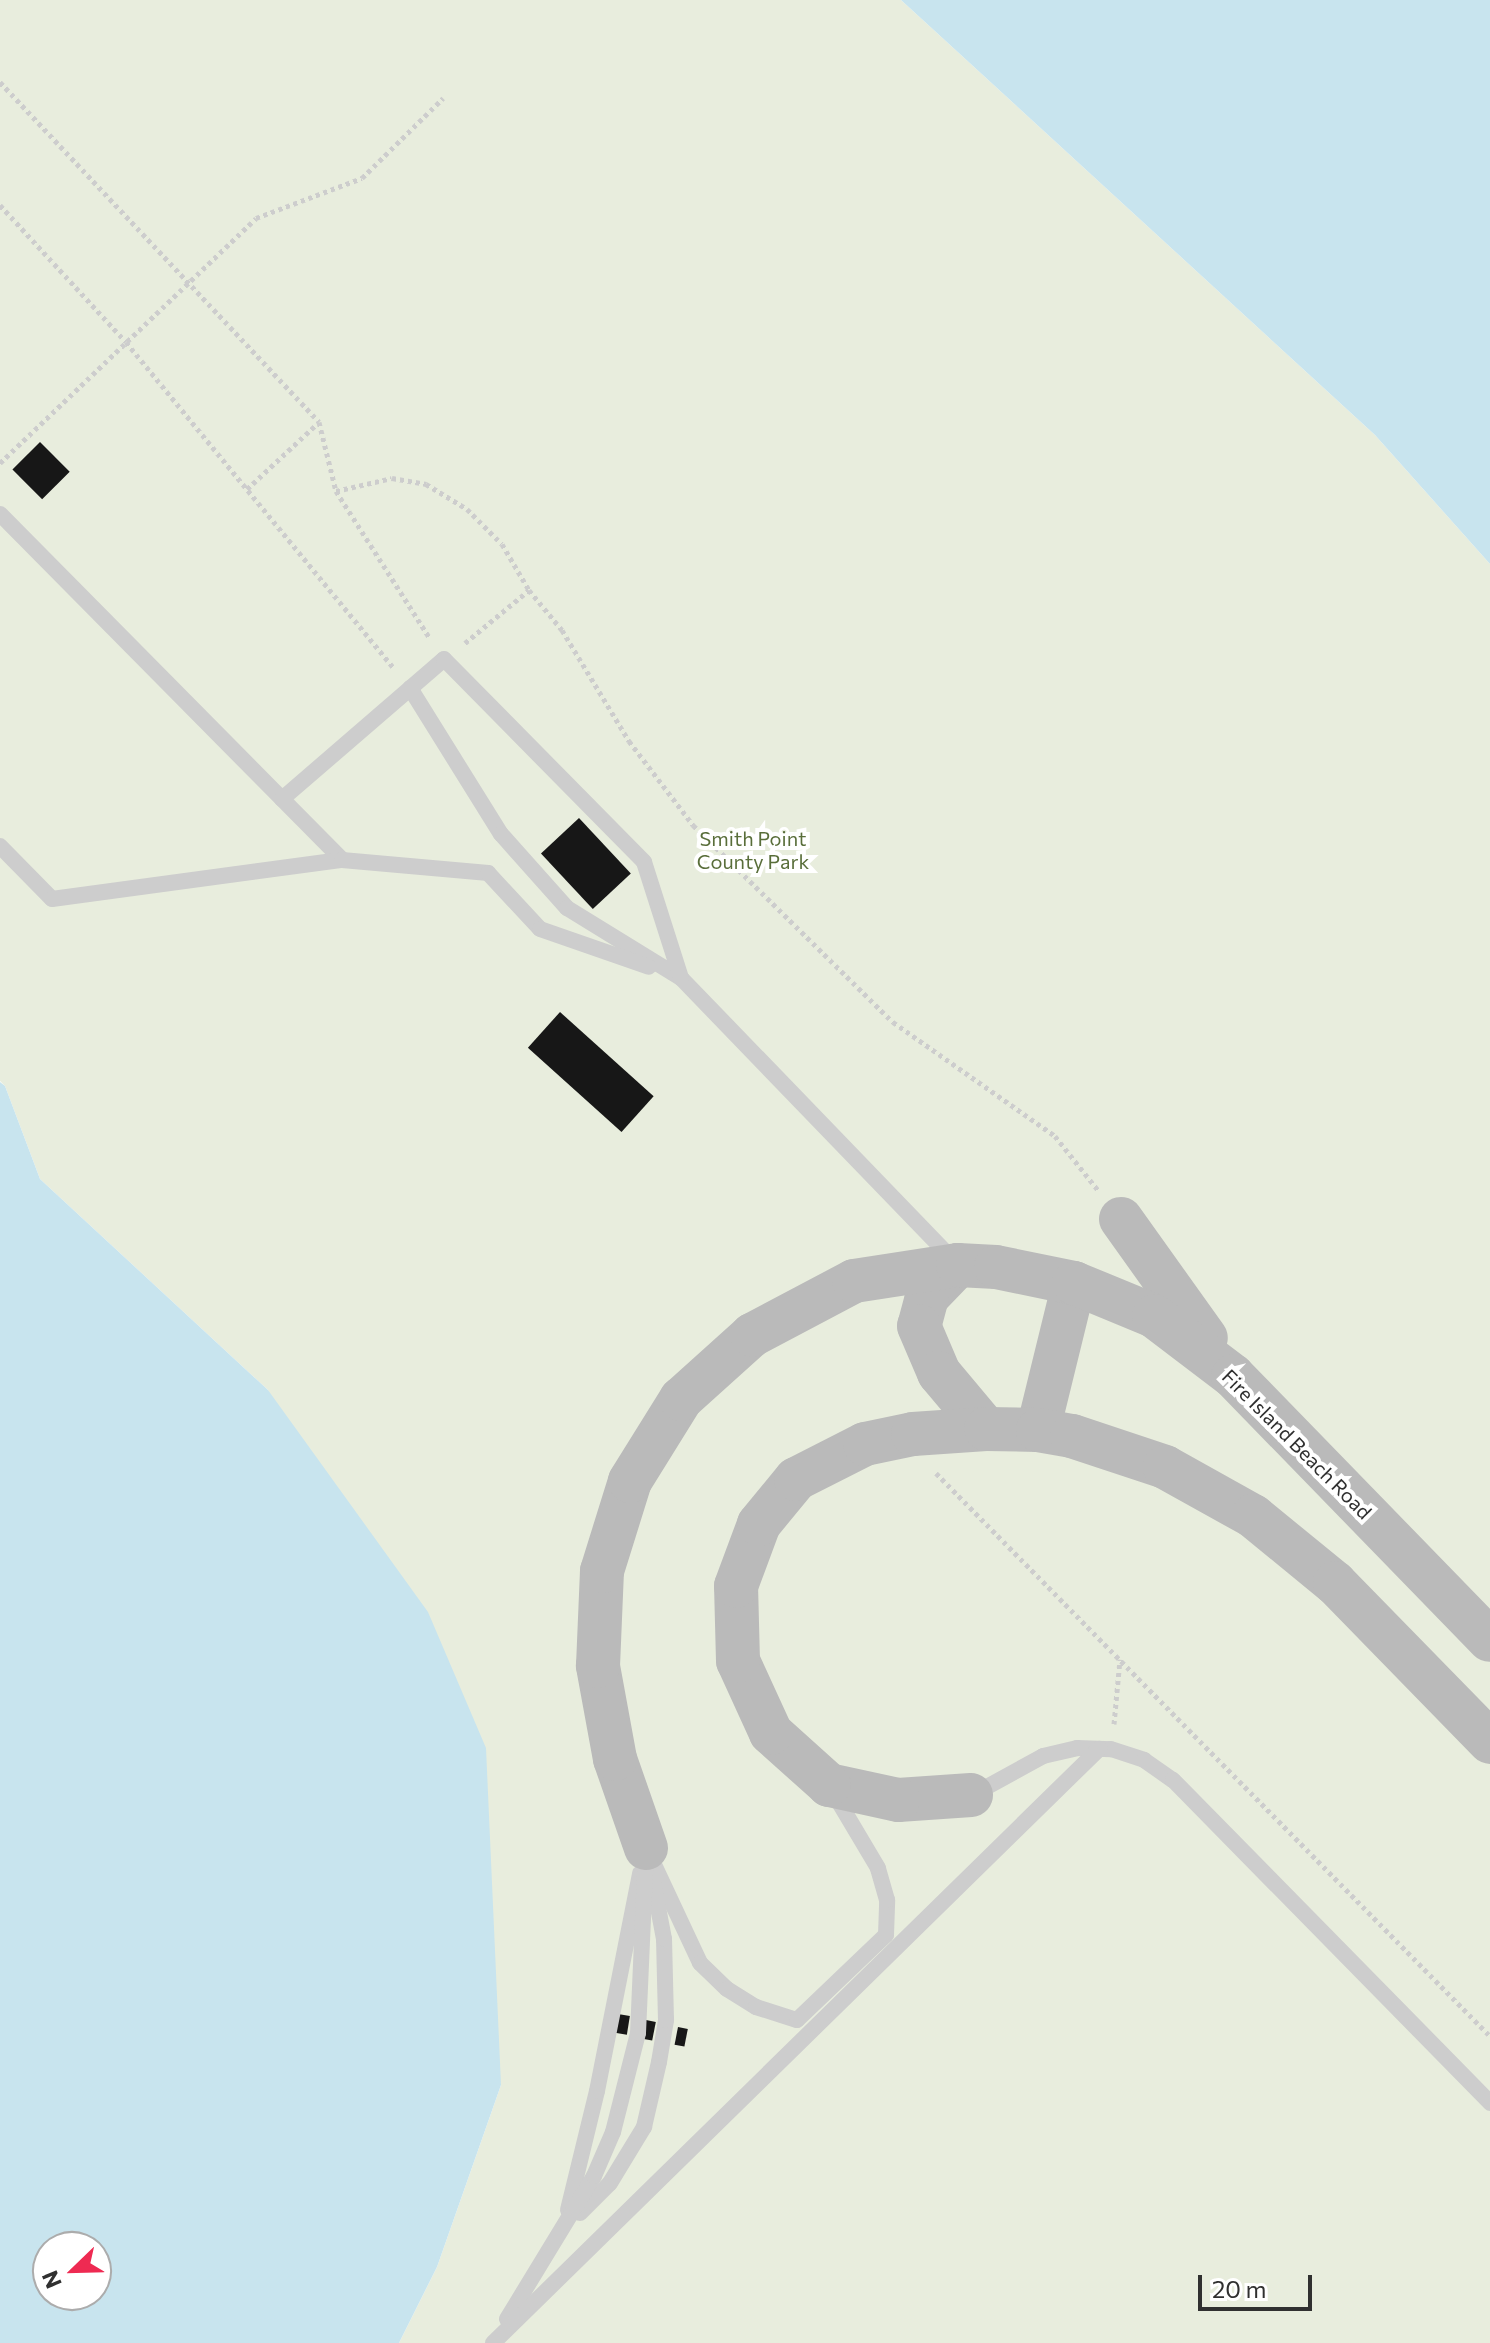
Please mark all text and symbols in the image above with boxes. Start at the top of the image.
park label: Smith Point County Park [697,827,809,874]
street label: Fire Island Beach Road [1217,1364,1377,1524]
north arrow [32,2231,112,2311]
scale bar [1202,2259,1316,2309]
text: N [36,2267,67,2293]
text: 20 m [1212,2274,1266,2303]

